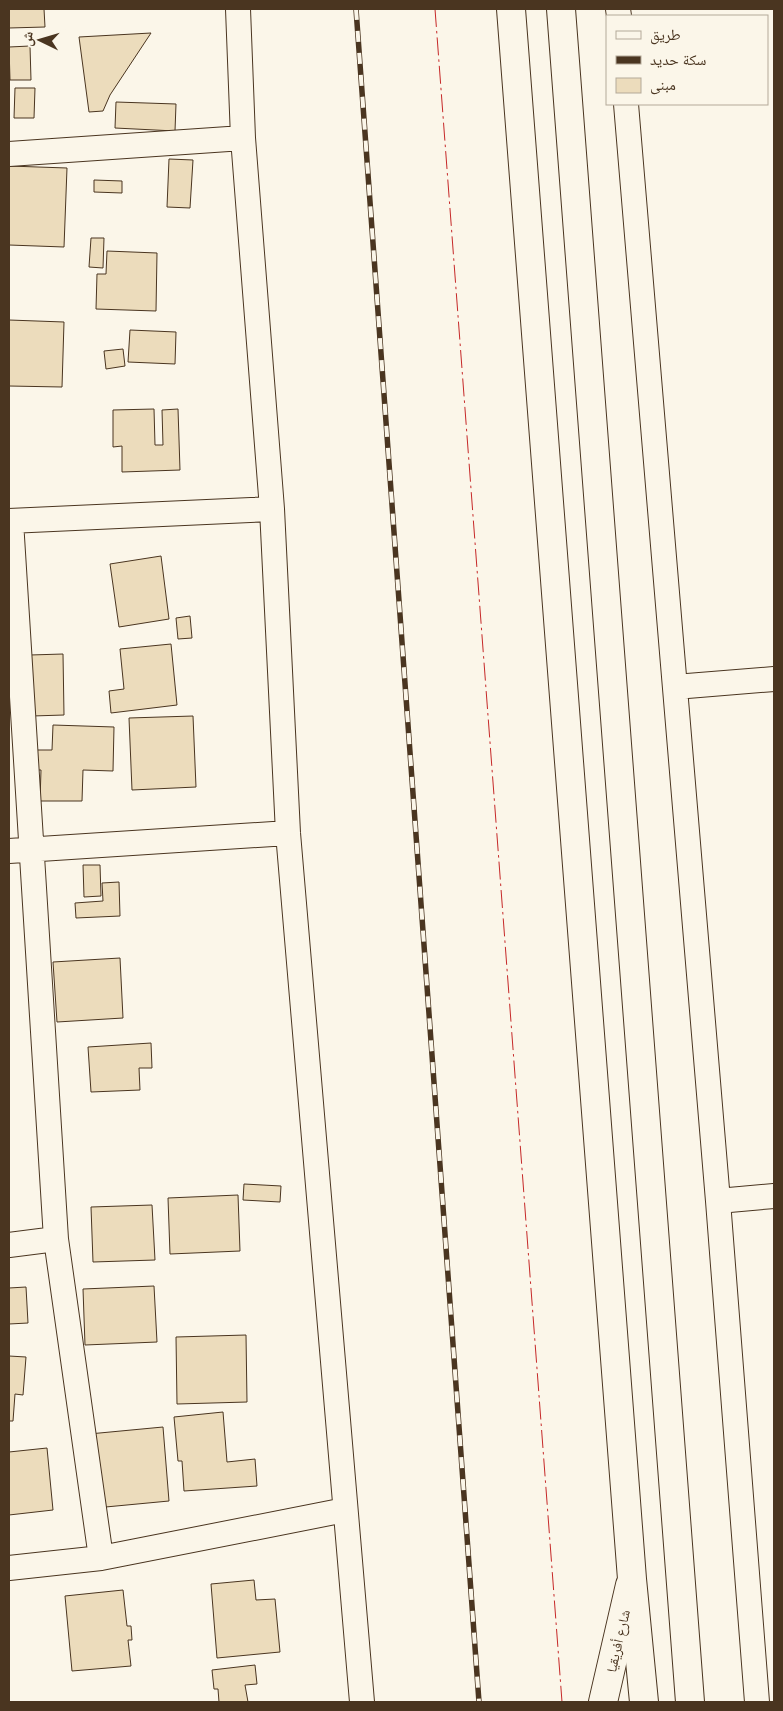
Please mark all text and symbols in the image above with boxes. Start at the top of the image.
north arrow [15,15,65,65]
legend [606,15,768,105]
text: طريق [650,25,681,45]
text: ش [17,31,37,47]
text: سكة حديد [650,50,707,69]
text: مبنى [650,75,676,95]
street label: شارع أفريقيا [602,1608,635,1674]

